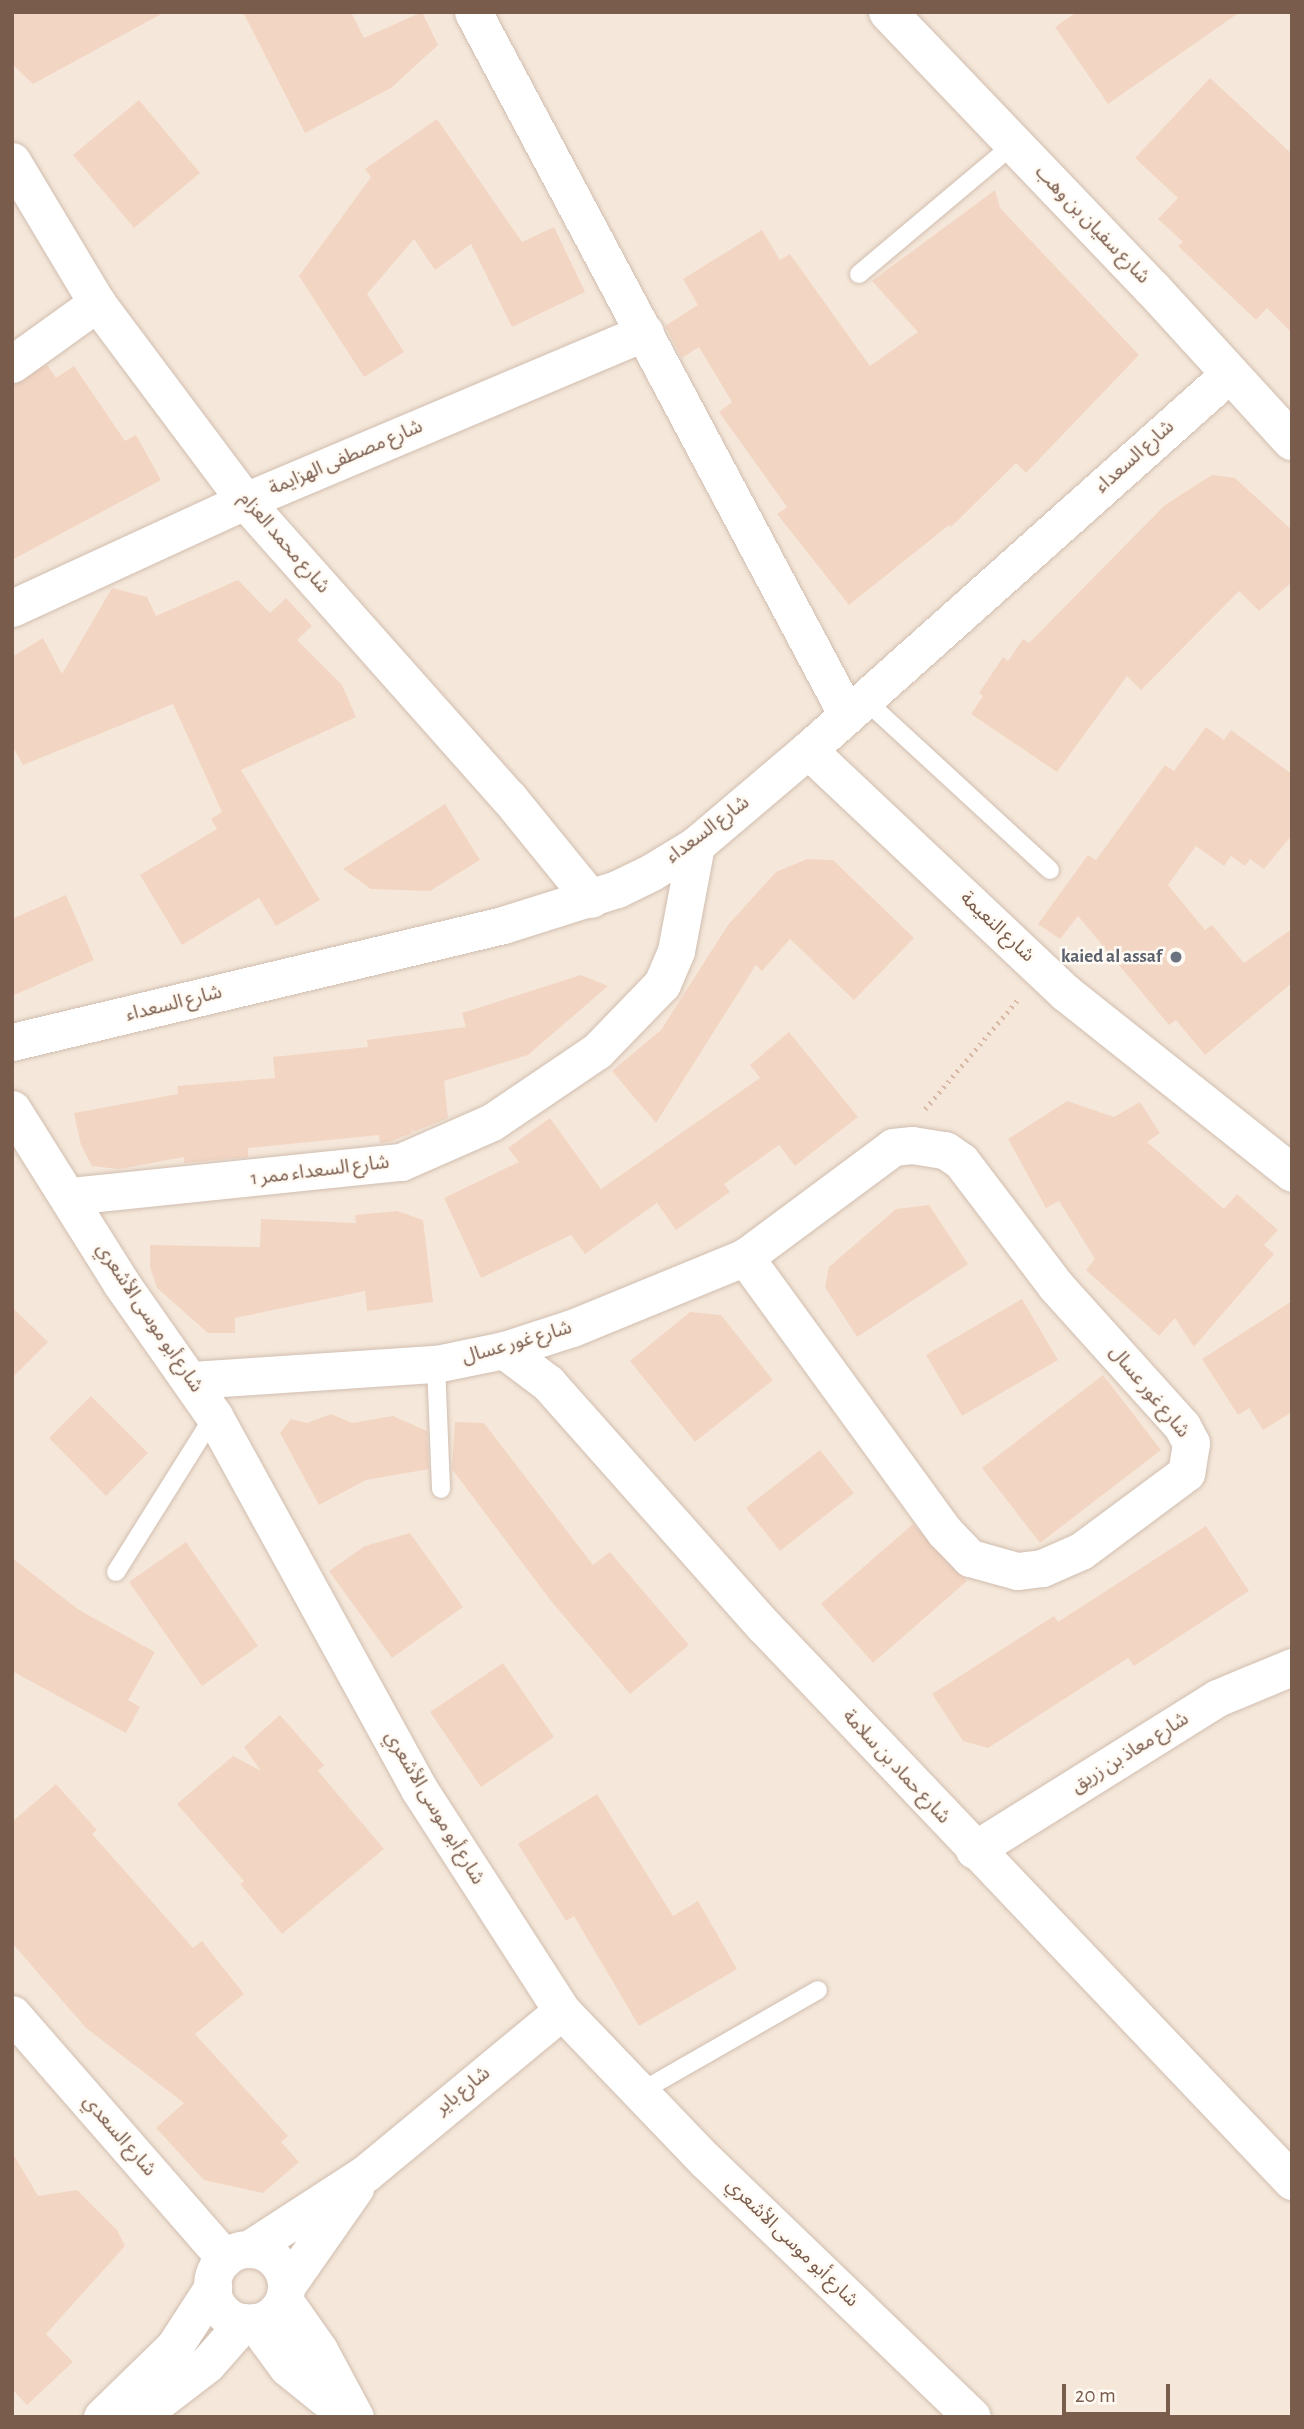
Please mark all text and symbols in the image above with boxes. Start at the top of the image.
street label: شارع سفيان بن وهب [1030,161,1154,289]
street label: شارع مصطفى الهزايمة [266,415,426,501]
street label: شارع السعداء [1091,416,1179,498]
street label: شارع محمد العزام [234,488,334,598]
street label: شارع السعداء [662,791,754,869]
street label: شارع النعيمة [955,887,1039,967]
place label: kaied al assaf [1061,946,1162,968]
marker: kaied al assaf [1168,949,1184,965]
street label: شارع السعداء [124,981,224,1027]
street label: شارع السعداء ممر 1 [249,1151,391,1191]
street label: شارع أبو موسى الأشعري [91,1239,207,1397]
street label: شارع غور عسال [459,1316,575,1370]
street label: شارع غور عسال [1104,1341,1194,1443]
street label: شارع حماد بن سلامة [837,1705,955,1829]
street label: شارع معاذ بن زريق [1067,1708,1193,1798]
street label: شارع أبو موسى الأشعري [379,1727,489,1889]
street label: شارع باير [431,2062,495,2120]
street label: شارع السعدي [78,2091,160,2181]
street label: شارع أبو موسى الأشعري [721,2174,863,2312]
scale bar [1066,2370,1174,2414]
text: 20 m [1075,2385,1116,2406]

